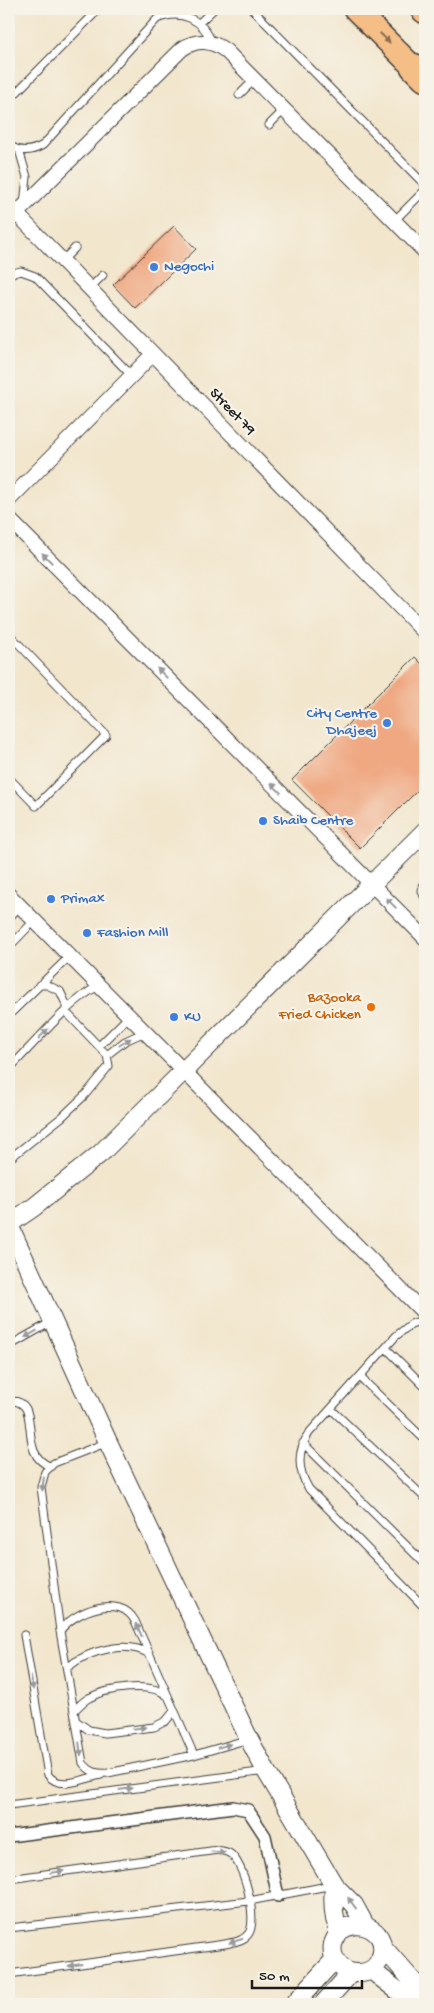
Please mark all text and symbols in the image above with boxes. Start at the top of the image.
one-way arrow [378,32,390,44]
place label: Negochi [164,258,214,276]
marker: Negochi [148,261,160,273]
street label: Street 79 [205,385,259,440]
one-way arrow [41,552,53,564]
one-way arrow [156,667,168,679]
place label: City Centre Dhajeej [306,705,377,740]
marker: City Centre Dhajeej [381,717,393,729]
one-way arrow [270,782,282,794]
place label: Shaib Centre [273,812,353,830]
marker: Shaib Centre [257,815,269,827]
place label: Primax [60,890,105,908]
marker: Primax [45,893,57,905]
one-way arrow [385,897,397,909]
place label: Fashion Mill [96,924,169,942]
marker: Fashion Mill [81,927,93,939]
place label: Bazooka Fried Chicken [278,989,362,1024]
marker: Bazooka Fried Chicken [365,1001,377,1013]
place label: KU [184,1008,201,1026]
marker: KU [168,1011,180,1023]
one-way arrow [37,1029,49,1041]
one-way arrow [119,1037,132,1046]
one-way arrow [24,1329,37,1338]
one-way arrow [38,1477,46,1493]
one-way arrow [134,1623,142,1637]
one-way arrow [28,1675,36,1691]
one-way arrow [131,1724,147,1732]
one-way arrow [76,1741,84,1757]
one-way arrow [216,1742,231,1750]
one-way arrow [119,1785,135,1793]
one-way arrow [210,1848,226,1856]
one-way arrow [49,1868,65,1876]
one-way arrow [347,1896,357,1910]
one-way arrow [228,1937,243,1945]
scale bar [252,1958,362,1990]
one-way arrow [67,1961,83,1969]
text: 50 m [259,1968,290,1986]

